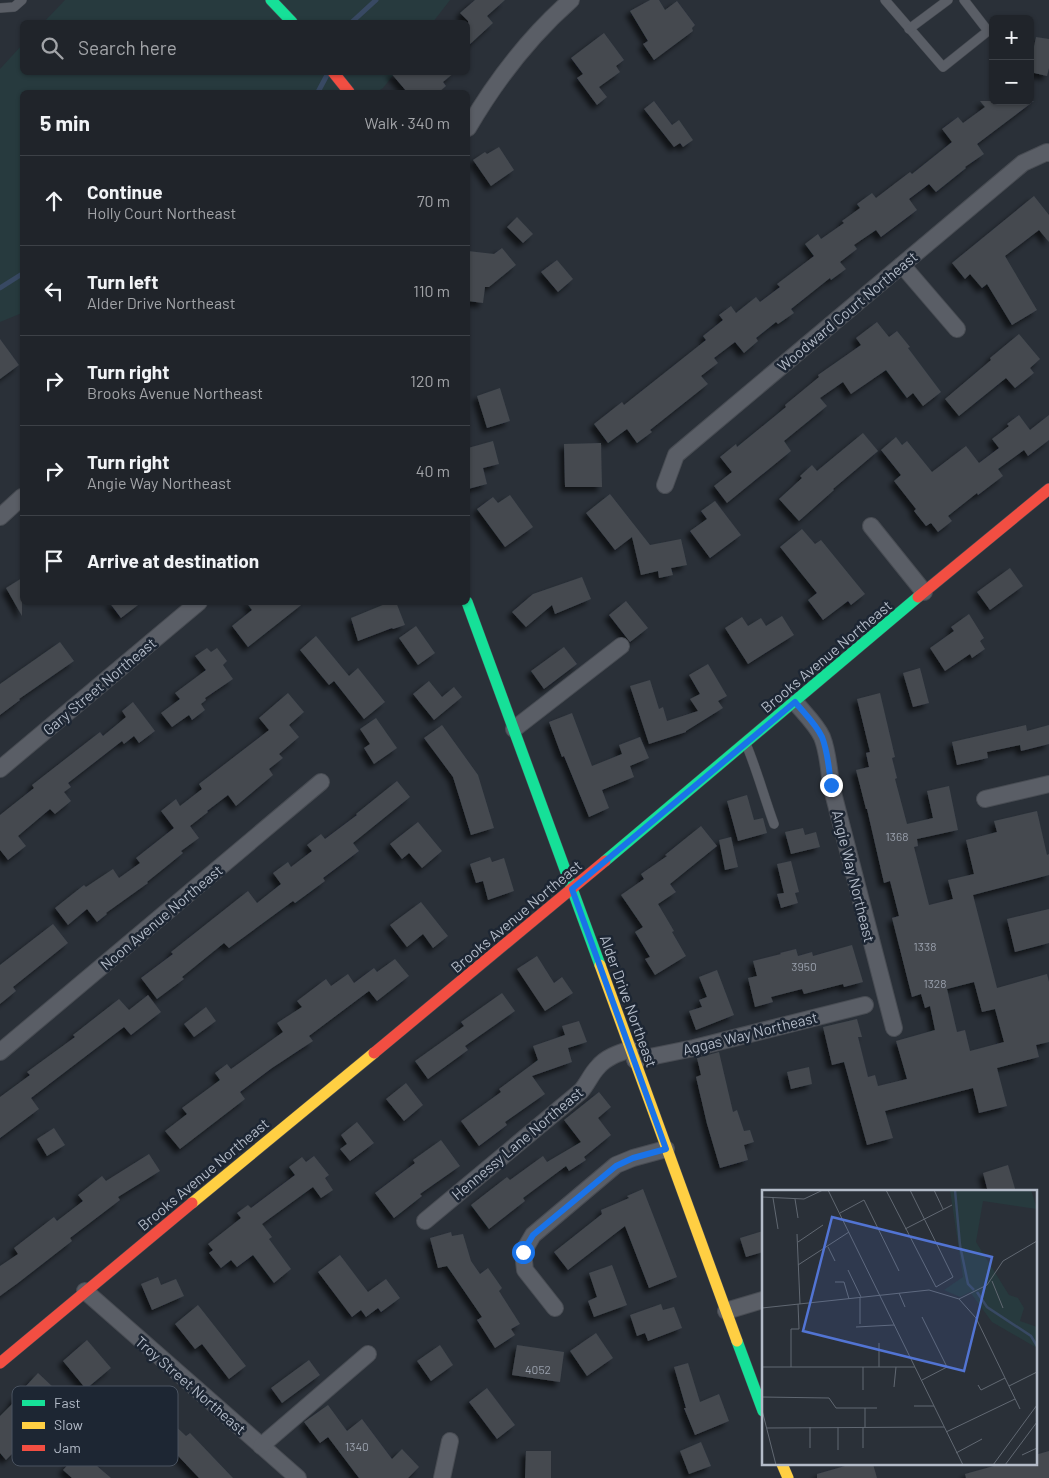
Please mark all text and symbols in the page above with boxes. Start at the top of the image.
map controls [989,15,1034,105]
button: + [989,15,1034,60]
search box [20,20,470,75]
icon: search [38,34,66,62]
text: Search here [78,36,177,59]
button: − [989,60,1034,105]
text: 5 min [40,110,90,135]
text: Walk · 340 m [365,113,450,132]
text: Continue [87,180,163,203]
icon: ahead [40,187,68,215]
text: 70 m [417,191,450,210]
text: Holly Court Northeast [87,203,236,222]
street label: Woodward Court Northeast [773,247,921,375]
text: Turn left [87,270,158,293]
icon: left [40,277,68,305]
text: 110 m [413,281,450,300]
text: Alder Drive Northeast [87,293,236,312]
text: Turn right [87,360,169,383]
icon: right [40,367,68,395]
text: 120 m [410,371,450,390]
text: Brooks Avenue Northeast [87,383,263,402]
text: Turn right [87,450,169,473]
icon: right [40,457,68,485]
text: 40 m [416,461,450,480]
text: Angie Way Northeast [87,473,232,492]
icon: arrive [40,547,68,575]
text: Arrive at destination [87,549,259,572]
street label: Brooks Avenue Northeast [757,596,895,716]
street label: Gary Street Northeast [39,633,159,739]
route end [820,774,843,797]
street label: Angie Way Northeast [829,808,879,944]
house number: 1368 [886,829,908,843]
street label: Brooks Avenue Northeast [447,856,585,976]
street label: Noon Avenue Northeast [96,861,226,973]
street label: Alder Drive Northeast [597,932,661,1070]
house number: 1338 [914,939,936,953]
house number: 3950 [791,959,817,973]
house number: 1328 [923,976,947,990]
street label: Aggas Way Northeast [681,1008,819,1058]
street label: Hennessy Lane Northeast [448,1083,586,1203]
street label: Brooks Avenue Northeast [134,1114,272,1234]
inset map [762,1190,1036,1466]
route start [512,1241,535,1264]
street label: Troy Street Northeast [132,1332,250,1438]
house number: 4052 [525,1362,551,1376]
legend [12,1386,178,1466]
text: Fast [54,1394,80,1411]
text: Slow [54,1416,83,1433]
text: Jam [54,1439,81,1456]
house number: 1340 [345,1439,369,1453]

